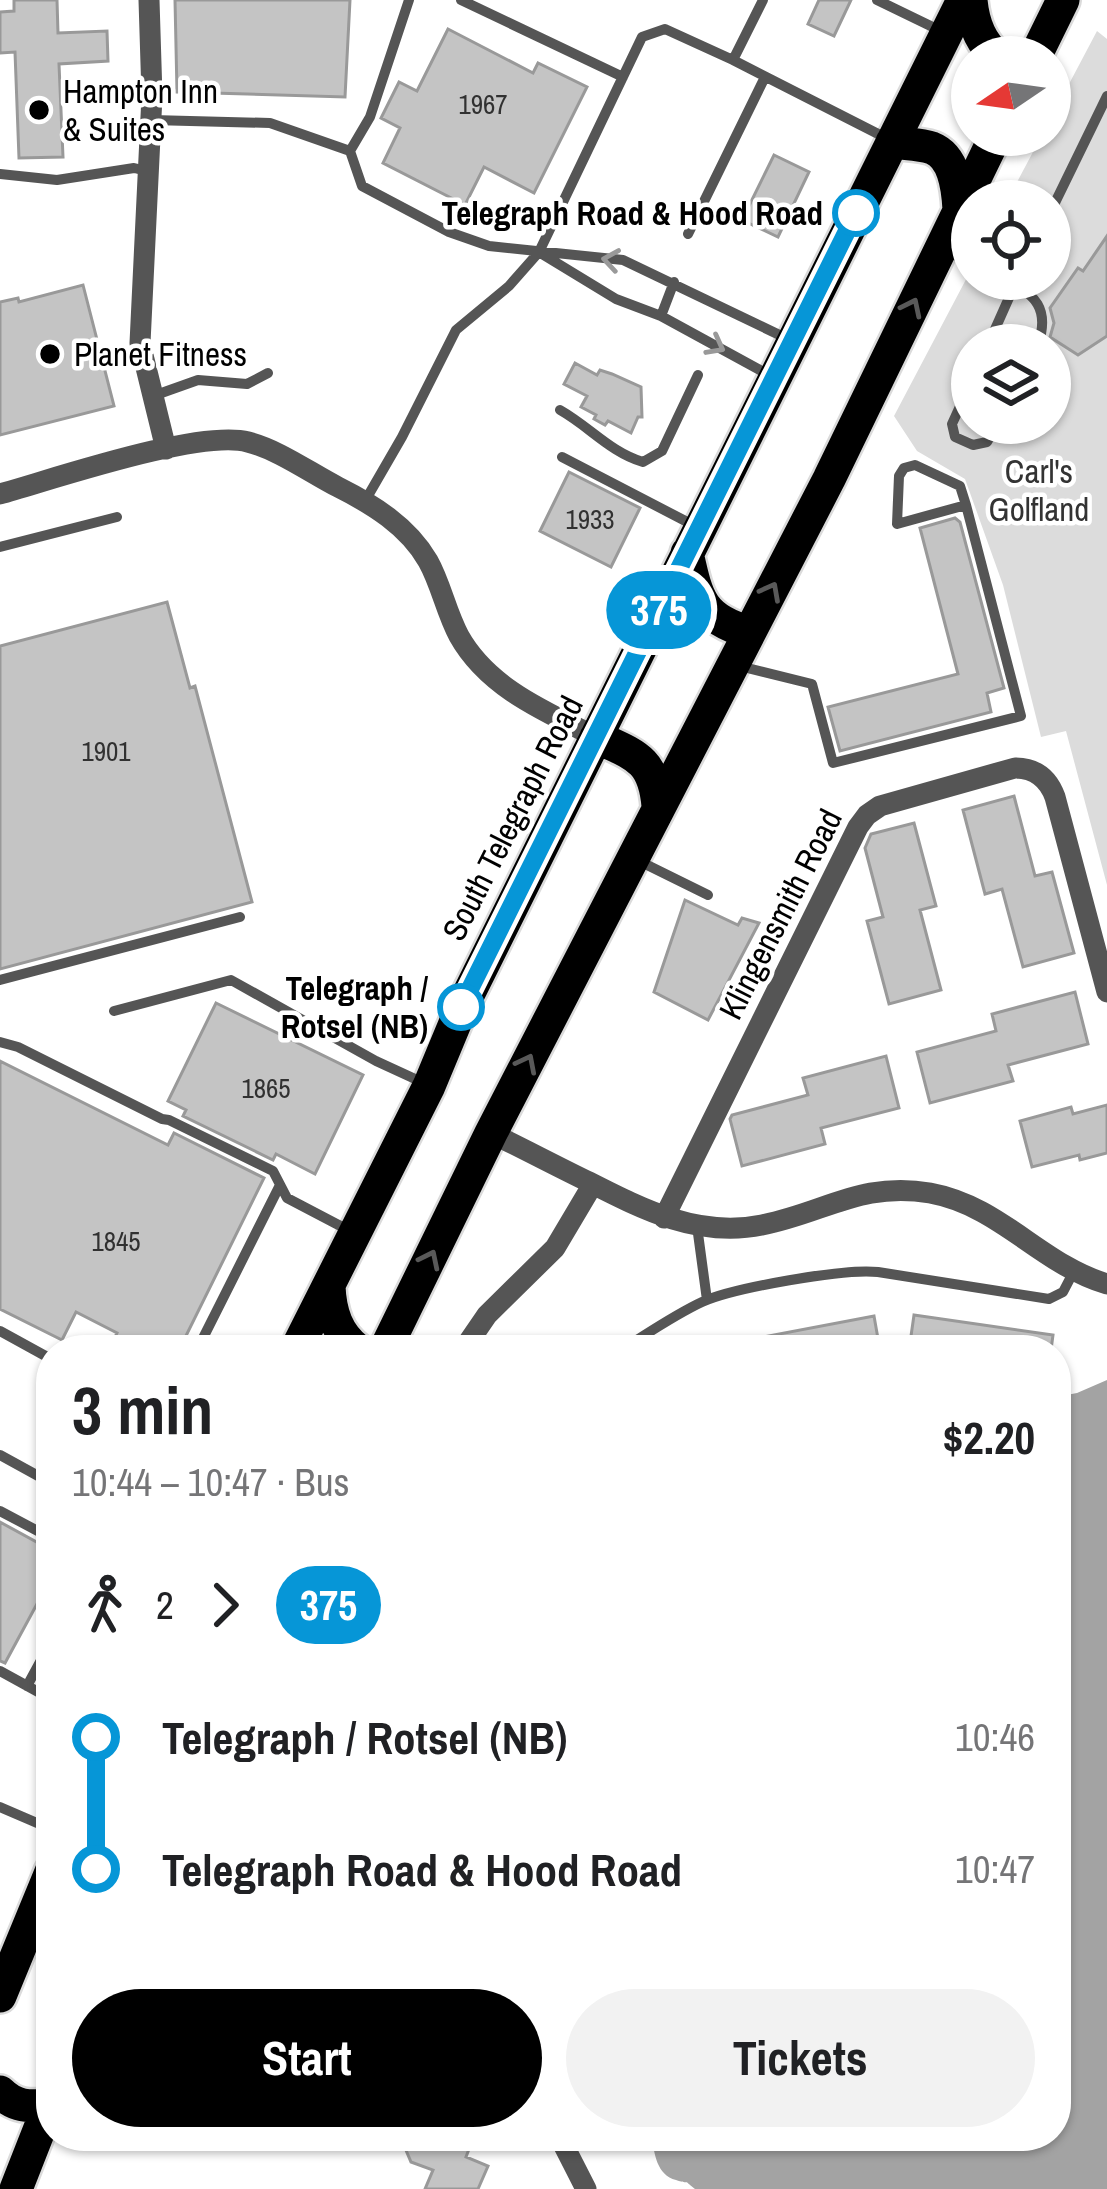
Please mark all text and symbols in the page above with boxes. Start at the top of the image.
north arrow [951,36,1071,156]
map controls [951,36,1071,444]
place label: Hampton Inn & Suites [63,69,218,151]
house number: 1967 [458,86,508,122]
marker: Hampton Inn & Suites [26,97,52,123]
button: locate [951,180,1071,300]
place label: Telegraph Road & Hood Road [442,191,823,235]
marker: Telegraph Road & Hood Road [834,191,878,235]
one-way arrow [601,249,621,274]
one-way arrow [898,298,922,319]
button: layers [951,324,1071,444]
place label: Planet Fitness [74,332,247,376]
one-way arrow [704,332,726,355]
marker: Planet Fitness [37,341,63,367]
park label: Carl's Golfland [989,449,1089,531]
house number: 1933 [565,501,615,537]
line badge: 375 [590,571,728,649]
text: 375 [630,582,688,638]
one-way arrow [757,582,780,603]
street label: South Telegraph Road [431,688,593,948]
house number: 1901 [81,733,131,769]
street label: Klingensmith Road [708,801,852,1027]
place label: Telegraph / Rotsel (NB) [281,966,428,1048]
marker: Telegraph / Rotsel (NB) [439,985,483,1029]
one-way arrow [512,1054,535,1076]
house number: 1865 [241,1070,291,1106]
house number: 1845 [91,1223,141,1259]
one-way arrow [416,1250,439,1271]
text: 3 min [72,1366,213,1455]
text: $2.20 [943,1407,1035,1468]
text: 10:44 – 10:47 · Bus [72,1456,349,1508]
icon: walk [72,1572,138,1638]
icon: forward [192,1572,258,1638]
text: 375 [300,1577,357,1633]
text: 2 [156,1579,174,1631]
text: Telegraph / Rotsel (NB) [162,1707,567,1768]
text: 10:46 [955,1711,1035,1763]
text: Telegraph Road & Hood Road [162,1839,682,1900]
text: 10:47 [955,1843,1035,1895]
button: Start [72,1989,542,2127]
button: Tickets [566,1989,1035,2127]

